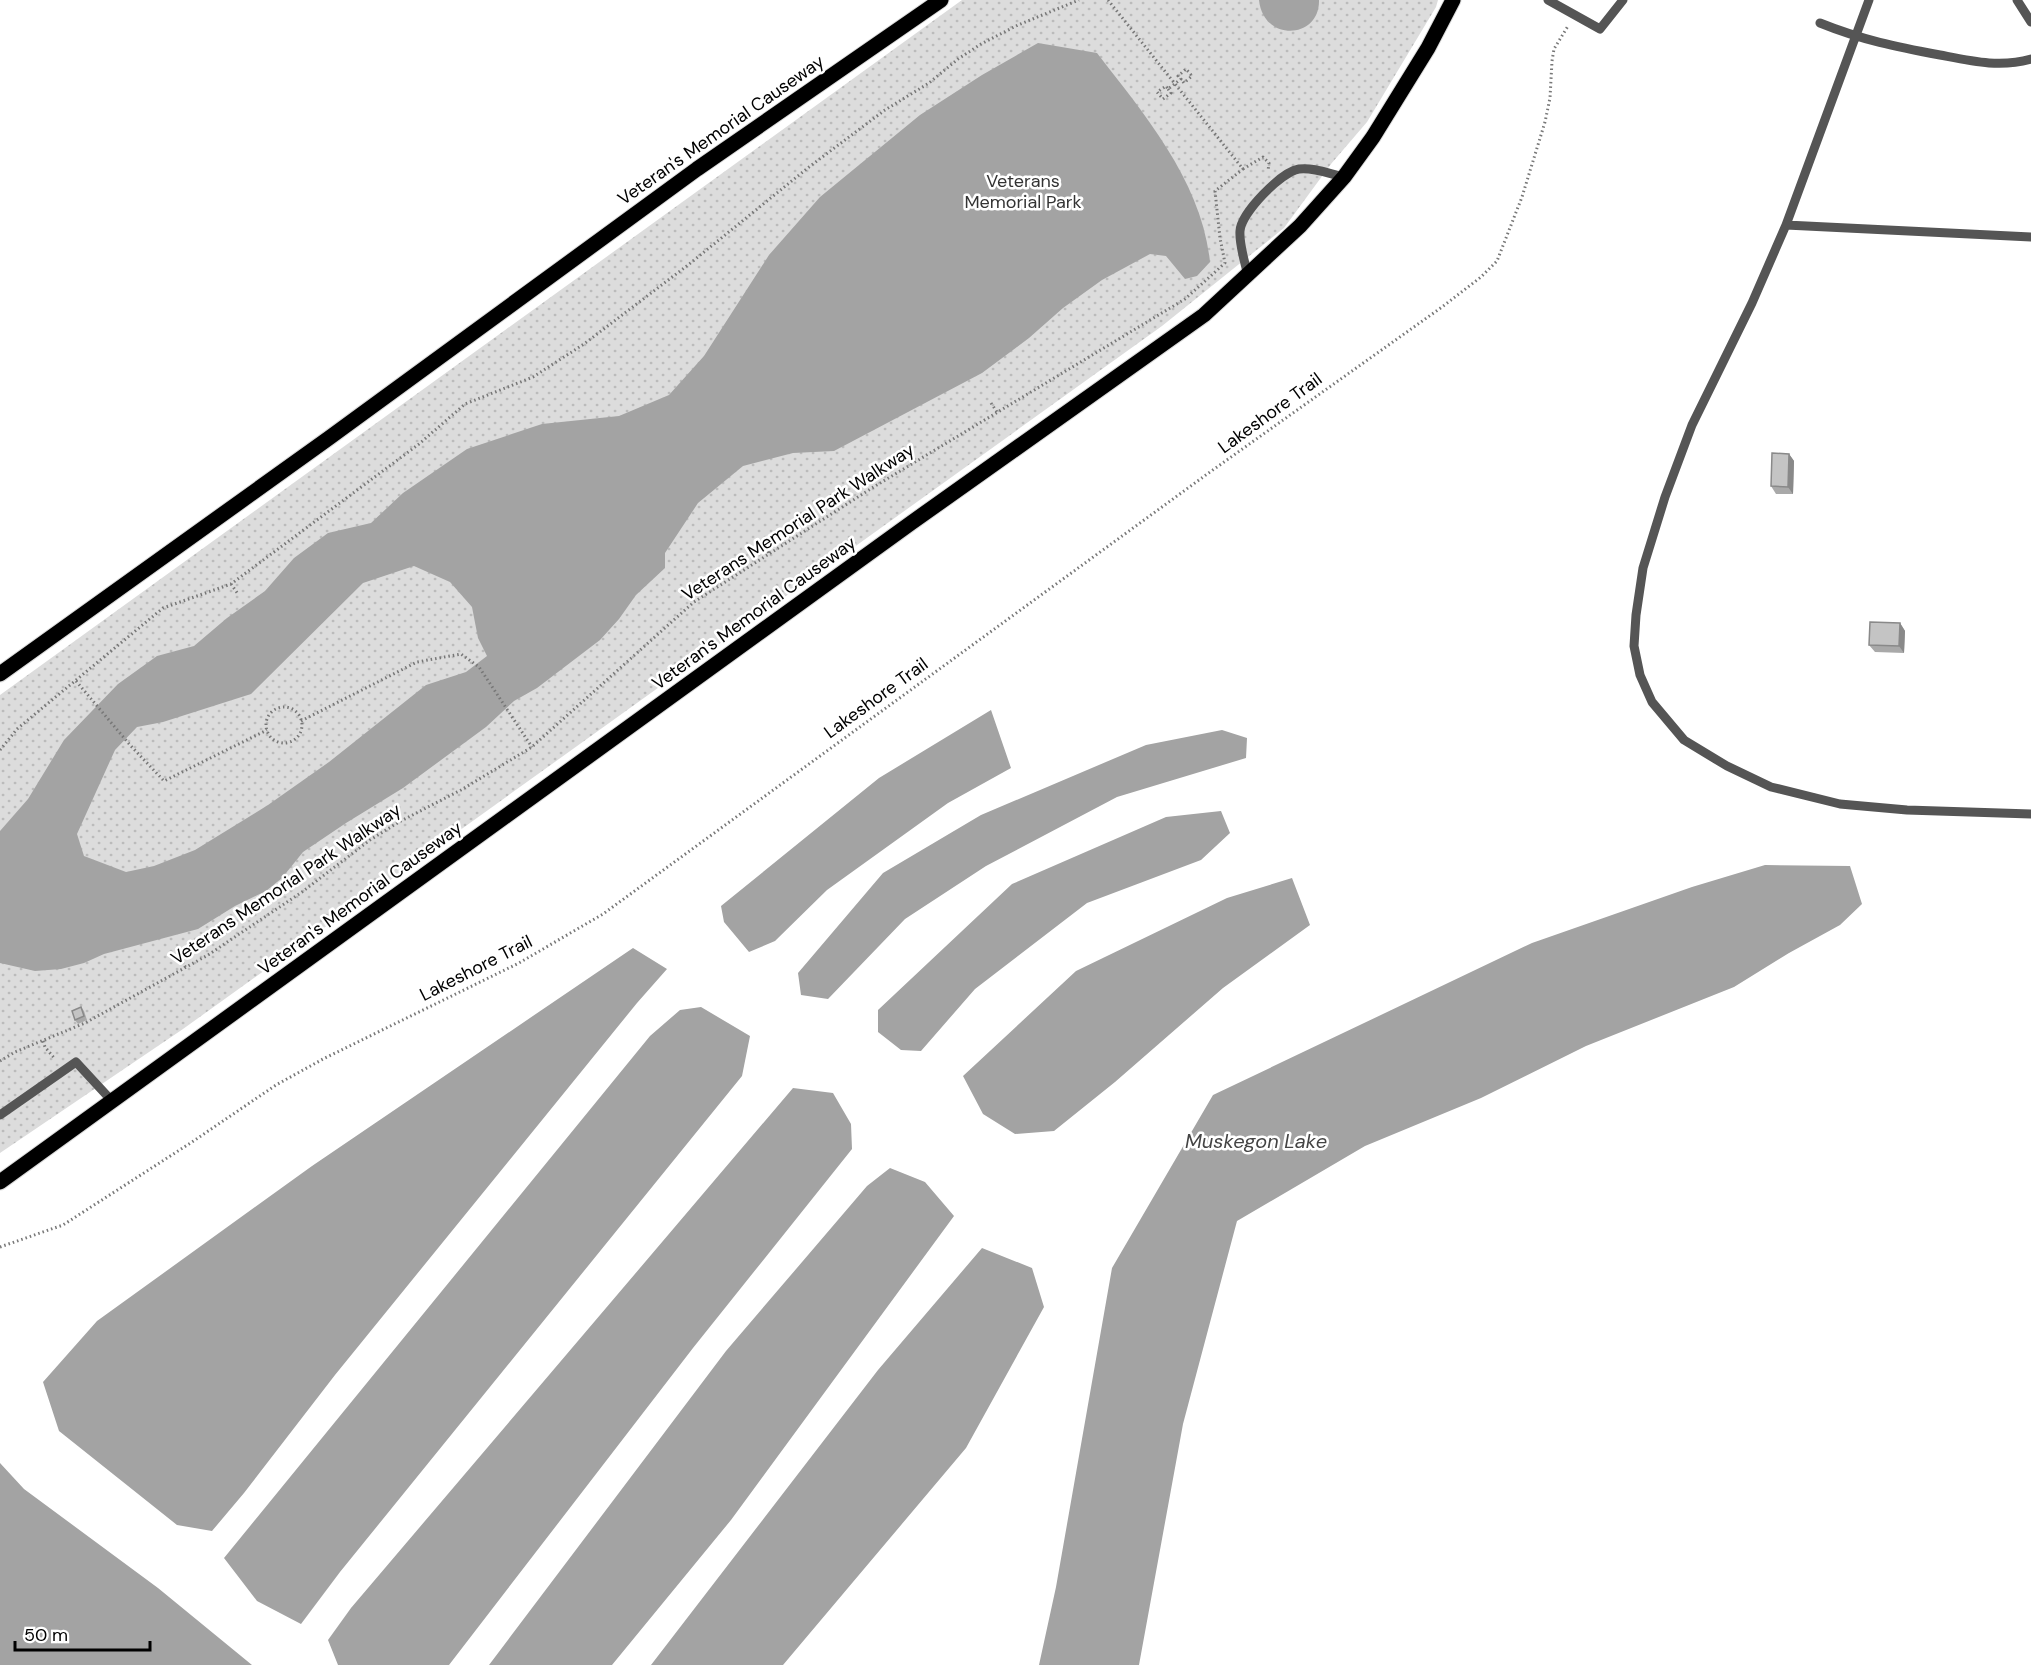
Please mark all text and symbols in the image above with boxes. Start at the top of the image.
street label: Veteran's Memorial Causeway [613,49,829,211]
park label: Veterans Memorial Park [964,169,1082,214]
street label: Lakeshore Trail [1213,367,1327,459]
street label: Veterans Memorial Park Walkway [677,438,919,606]
street label: Veteran's Memorial Causeway [647,531,861,695]
street label: Lakeshore Trail [819,652,933,744]
street label: Veterans Memorial Park Walkway [166,798,406,970]
street label: Veteran's Memorial Causeway [253,816,467,980]
street label: Lakeshore Trail [416,929,536,1007]
water label: Muskegon Lake [1185,1128,1327,1154]
scale bar [15,1614,150,1652]
text: 50 m [24,1623,68,1647]

